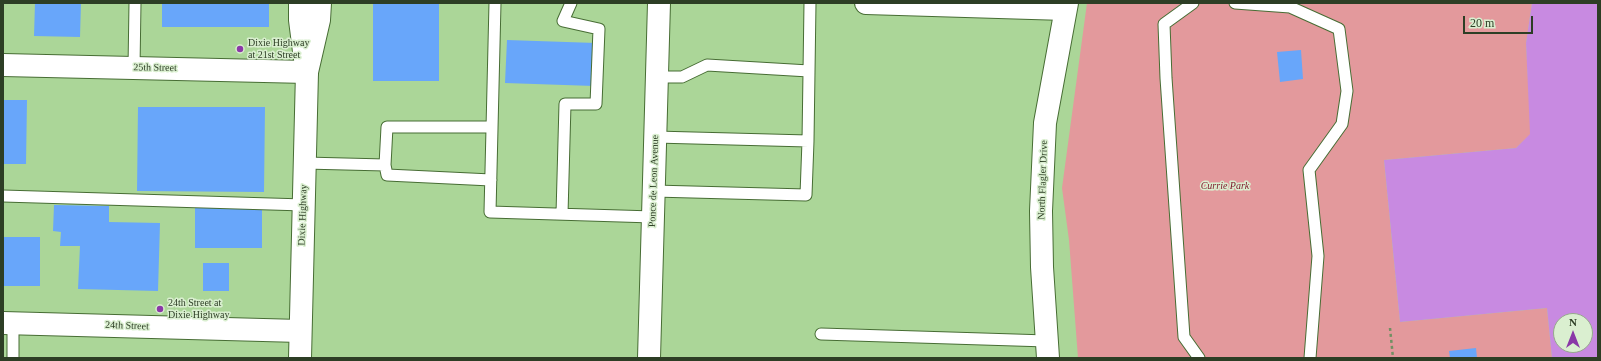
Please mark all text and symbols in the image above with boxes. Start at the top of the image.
scale bar [1465,8,1535,34]
text: 20 m [1470,16,1494,30]
place label: Dixie Highway at 21st Street [248,37,309,60]
marker: Dixie Highway at 21st Street [235,44,245,54]
street label: 25th Street [133,62,177,74]
street label: Ponce de Leon Avenue [646,135,662,227]
street label: North Flagler Drive [1036,140,1050,220]
park label: Currie Park [1201,180,1249,192]
street label: Dixie Highway [296,184,310,246]
place label: 24th Street at Dixie Highway [168,297,229,320]
marker: 24th Street at Dixie Highway [155,304,165,314]
north arrow [1553,313,1593,353]
text: N [1569,316,1577,328]
street label: 24th Street [105,319,149,333]

